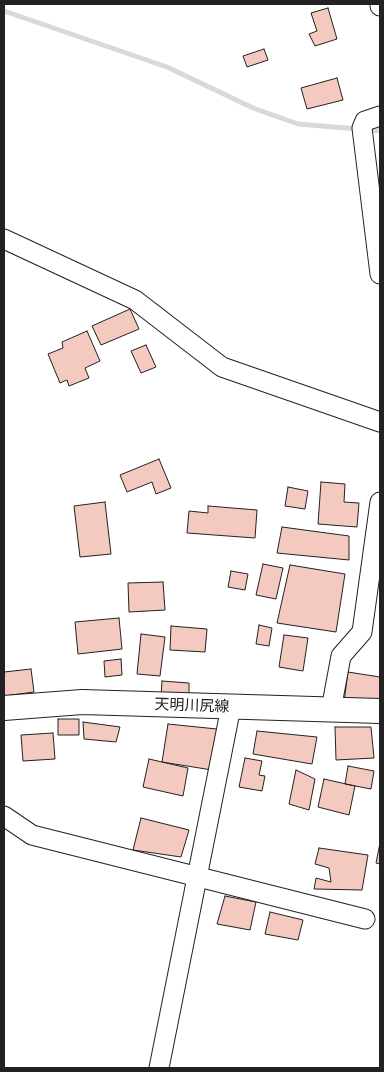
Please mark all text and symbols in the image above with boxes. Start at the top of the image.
street label: 天明川尻線 [154,696,230,716]

